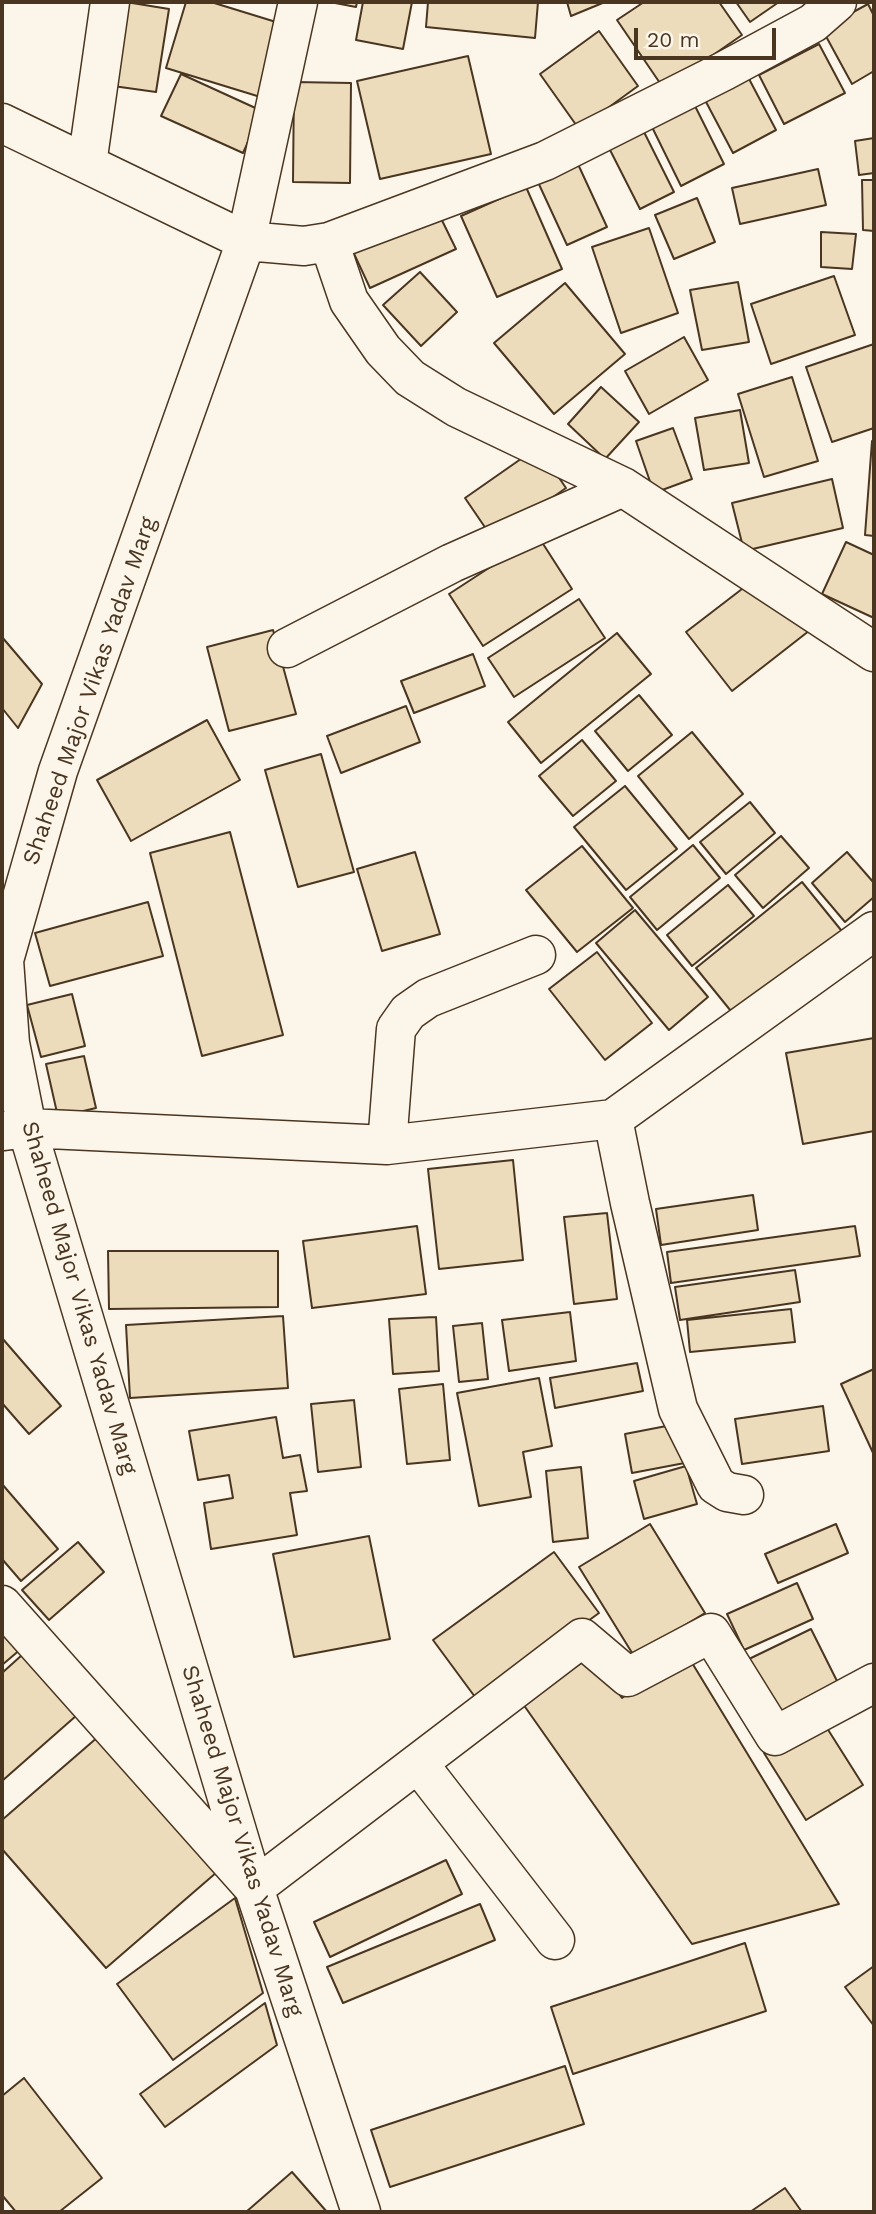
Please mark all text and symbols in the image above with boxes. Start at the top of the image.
scale bar [638,14,780,58]
text: 20 m [647,27,699,52]
street label: Shaheed Major Vikas Yadav Marg [17,513,163,869]
street label: Shaheed Major Vikas Yadav Marg [15,1118,143,1478]
street label: Shaheed Major Vikas Yadav Marg [175,1662,309,2020]

